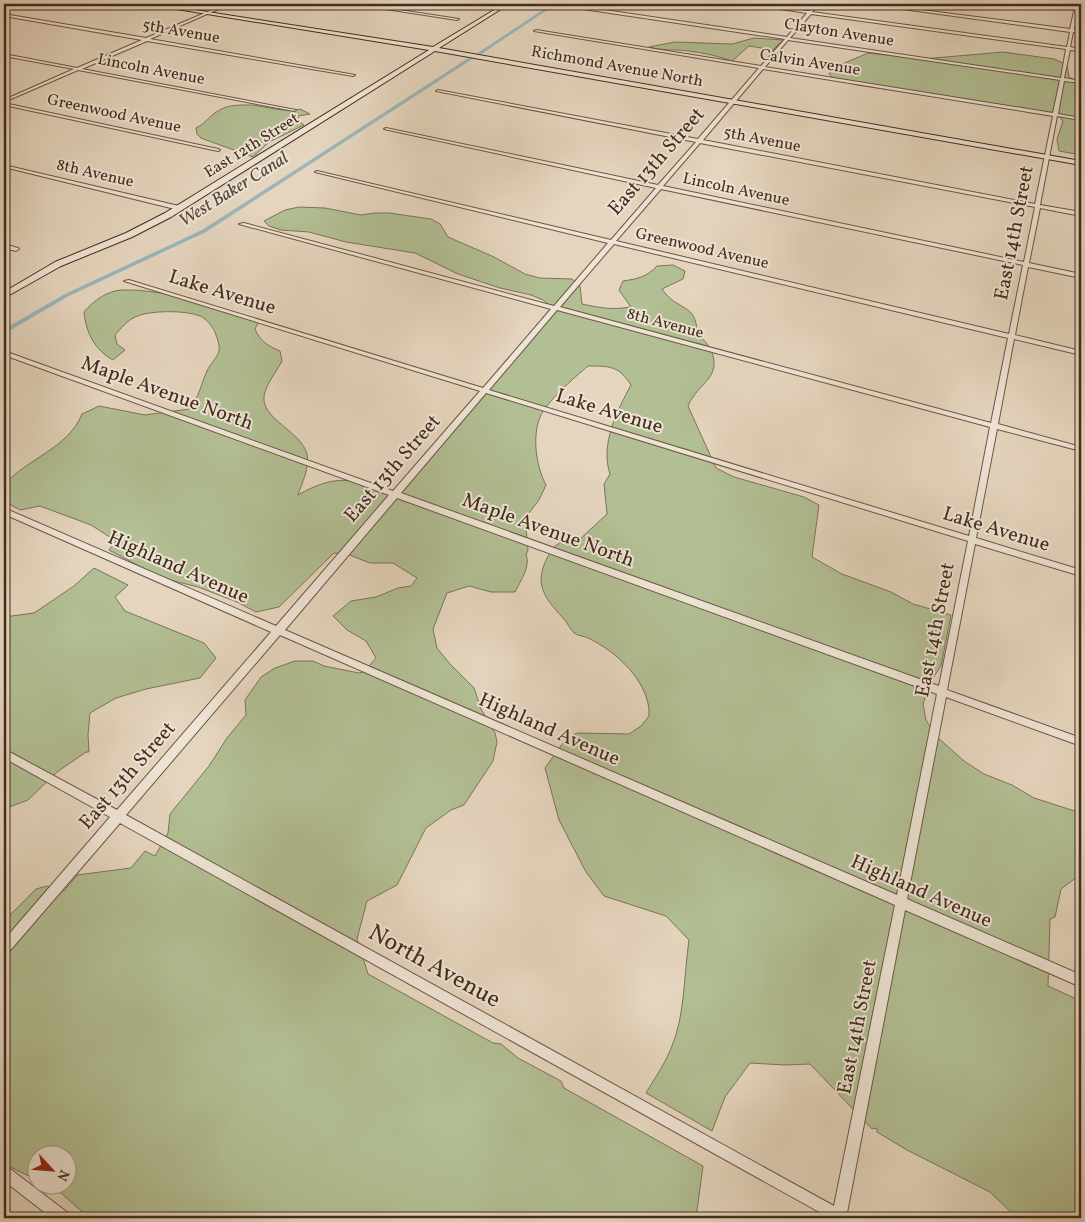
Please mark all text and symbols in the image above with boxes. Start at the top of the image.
street label: Clayton Avenue [783,13,895,53]
street label: 5th Avenue [140,14,222,50]
street label: Richmond Avenue North [529,41,705,93]
street label: Calvin Avenue [758,44,862,82]
street label: Lincoln Avenue [96,49,206,91]
street label: Greenwood Avenue [45,89,183,139]
street label: East 13th Street [602,102,712,222]
street label: East 12th Street [200,108,304,184]
street label: 5th Avenue [721,122,803,158]
water label: West Baker Canal [174,146,294,234]
street label: 8th Avenue [54,154,136,194]
street label: East 14th Street [988,163,1042,303]
street label: Lincoln Avenue [681,168,791,212]
street label: Greenwood Avenue [633,223,771,275]
street label: Lake Avenue [165,263,279,323]
street label: 8th Avenue [624,303,706,345]
street label: Maple Avenue North [77,350,257,438]
street label: Lake Avenue [552,382,666,442]
street label: East 13th Street [338,409,448,529]
street label: Maple Avenue North [458,487,638,575]
street label: Lake Avenue [939,500,1053,560]
street label: Highland Avenue [103,524,253,612]
street label: East 14th Street [909,560,963,700]
street label: Highland Avenue [474,686,624,774]
street label: East 13th Street [73,716,183,836]
street label: Highland Avenue [846,848,996,936]
street label: North Avenue [362,917,506,1017]
street label: East 14th Street [831,957,885,1097]
north arrow [28,1144,78,1194]
text: N [52,1166,73,1184]

